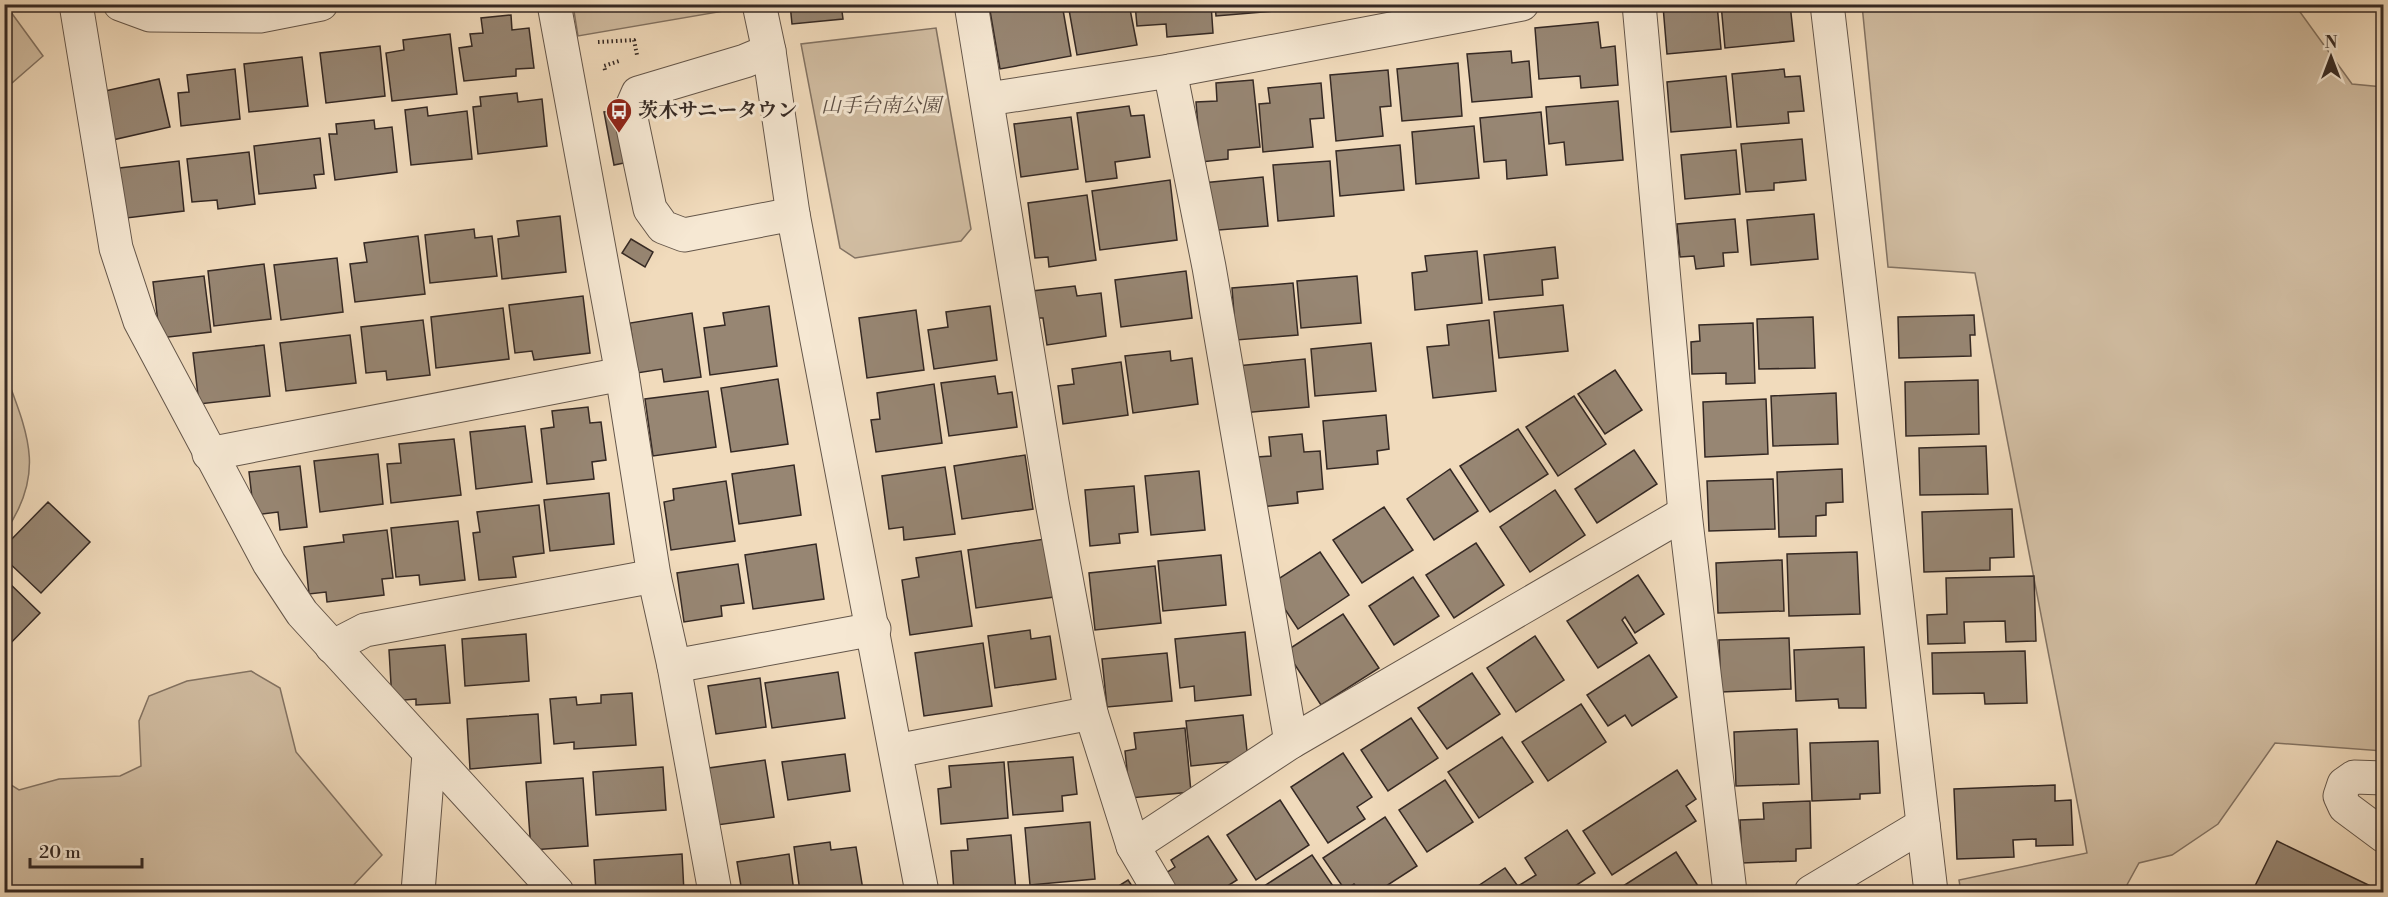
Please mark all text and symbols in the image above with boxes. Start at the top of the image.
north arrow [2301,27,2361,87]
text: N [2325,33,2338,53]
park label: 山手台南公園 [821,94,944,119]
bus stop icon: 茨木サニータウン [604,96,634,134]
place label: 茨木サニータウン [638,99,797,124]
scale bar [30,831,142,869]
text: 20 m [39,841,81,864]

